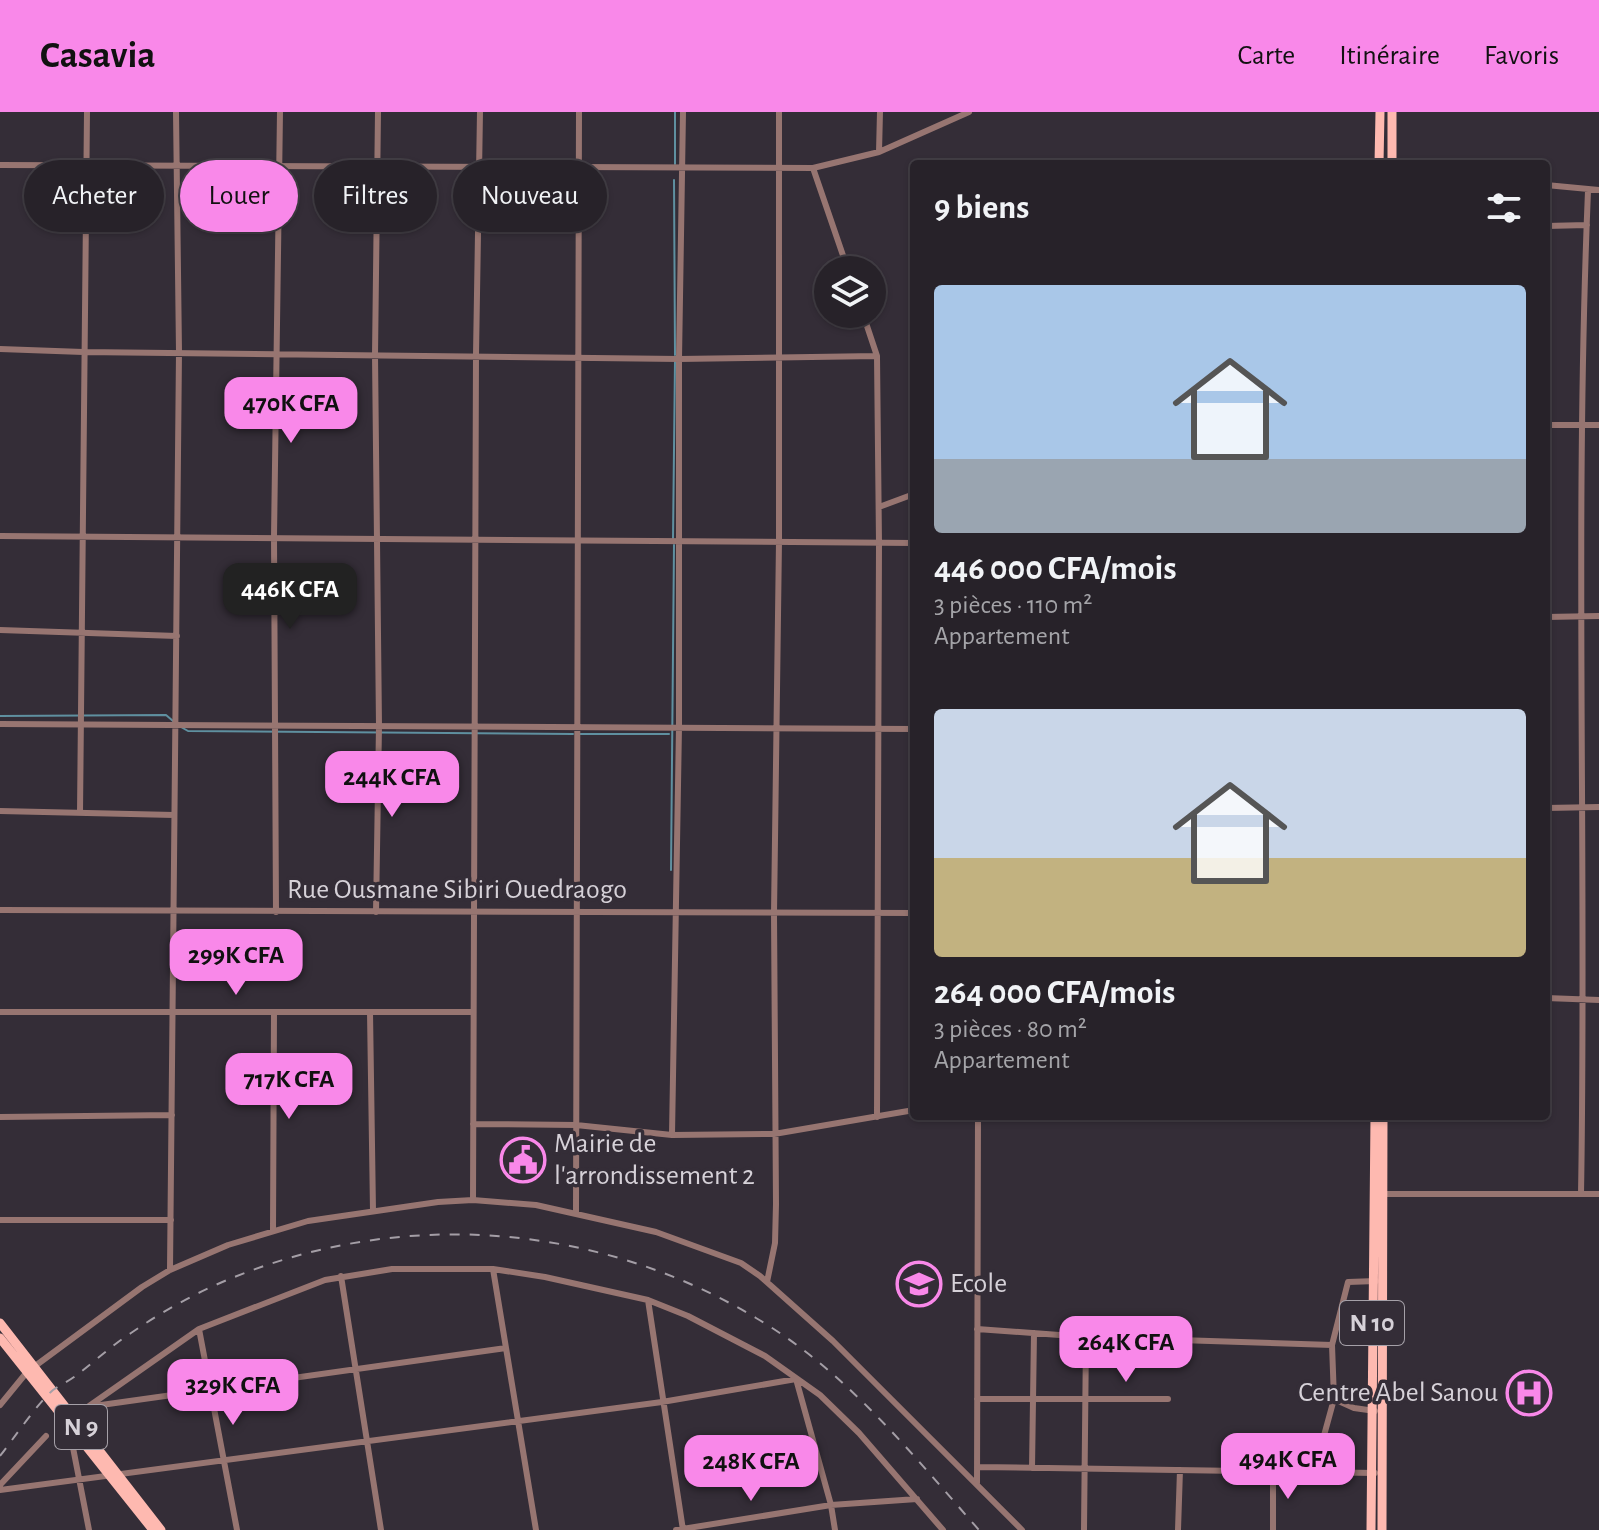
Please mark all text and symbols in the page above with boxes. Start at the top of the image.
text: Casavia [40,37,156,75]
text: Carte [1238,42,1295,70]
text: Itinéraire [1339,42,1440,70]
text: Favoris [1484,42,1559,70]
chip: Acheter [24,160,164,232]
chip: Louer [180,160,298,232]
chip: Filtres [314,160,437,232]
chip: Nouveau [453,160,607,232]
icon: filters [1482,186,1526,230]
text: 9 biens [934,191,1029,225]
map controls [814,256,886,328]
button: layers [814,256,886,328]
icon: home [1158,337,1302,481]
pin: 470K CFA [208,377,374,445]
text: 470K CFA [242,390,340,416]
text: 446 000 CFA/mois [934,552,1177,586]
pin: 446K CFA [207,563,373,631]
text: 446K CFA [241,576,339,602]
text: 3 pièces · 110 m² [934,592,1092,618]
text: Appartement [934,623,1070,649]
pin: 244K CFA [309,751,475,819]
icon: home [1158,761,1302,905]
text: 244K CFA [343,764,441,790]
street label: Rue Ousmane Sibiri Ouedraogo [287,876,627,904]
pin: 299K CFA [153,929,319,997]
text: 299K CFA [188,942,284,968]
text: 264 000 CFA/mois [934,976,1175,1010]
text: 3 pièces · 80 m² [934,1016,1087,1042]
text: Appartement [934,1047,1070,1073]
pin: 717K CFA [206,1053,372,1121]
text: 717K CFA [243,1066,335,1092]
place label: Mairie de l'arrondissement 2 [554,1130,755,1190]
public building icon: Mairie de l'arrondissement 2 [499,1136,547,1184]
school or university icon: Ecole [895,1260,943,1308]
place label: Ecole [950,1270,1007,1298]
road number: N 10 [1340,1301,1404,1345]
pin: 264K CFA [1043,1316,1209,1384]
text: 264K CFA [1077,1329,1175,1355]
pin: 329K CFA [150,1359,316,1427]
hospital icon: Centre Abel Sanou [1505,1369,1553,1417]
text: 329K CFA [185,1372,281,1398]
place label: Centre Abel Sanou [1298,1379,1498,1407]
road number: N 9 [55,1405,107,1449]
pin: 494K CFA [1205,1433,1371,1501]
pin: 248K CFA [668,1435,834,1503]
text: 494K CFA [1239,1446,1337,1472]
text: 248K CFA [702,1448,800,1474]

